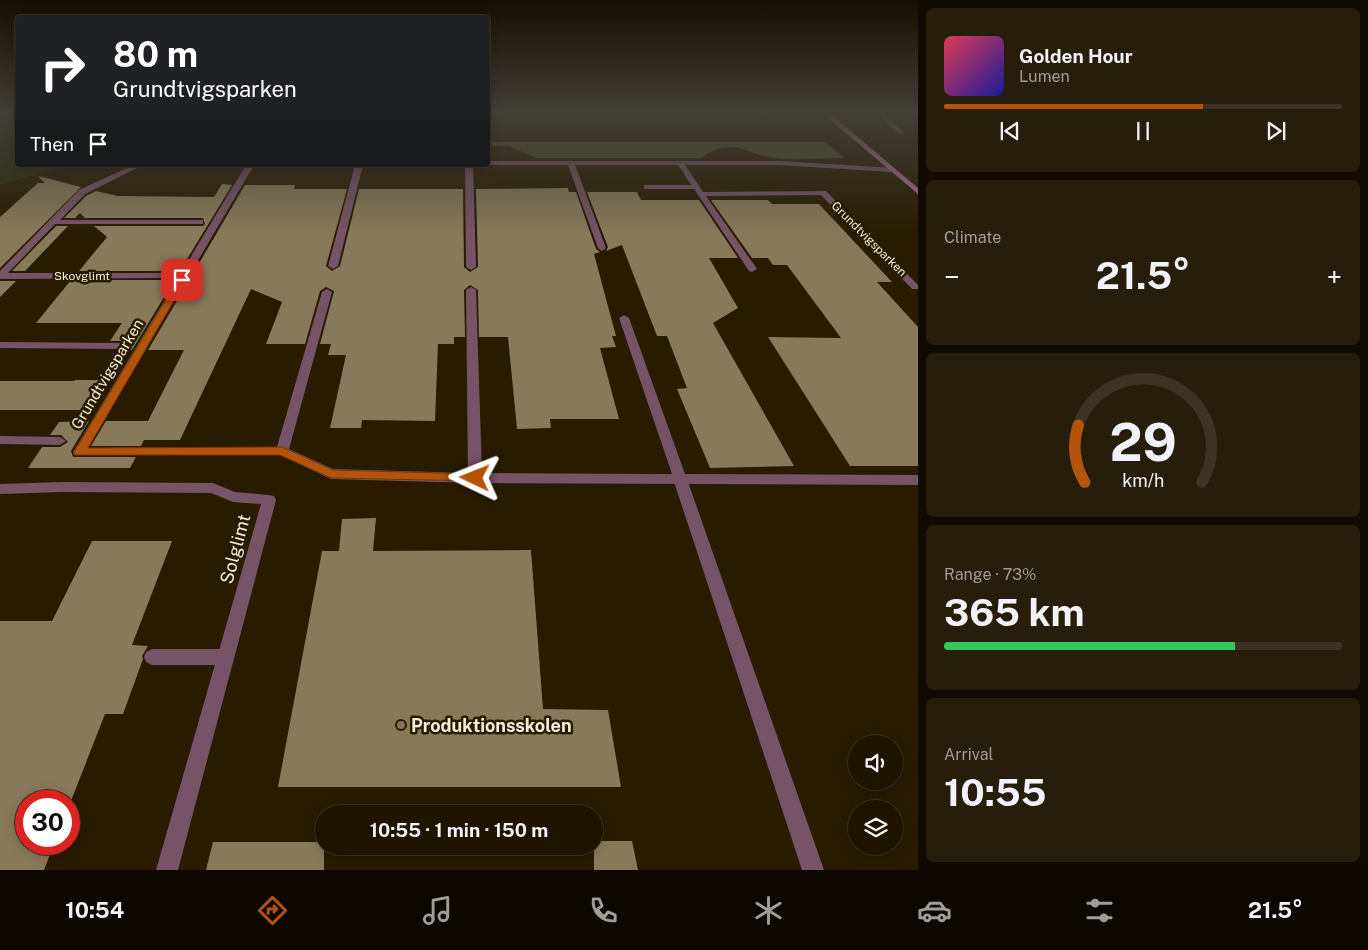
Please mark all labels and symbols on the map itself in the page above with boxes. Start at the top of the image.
street label: Grundtvigsparken [829,199,909,279]
pin [161,259,203,301]
street label: Skovglimt [54,269,110,283]
street label: Grundtvigsparken [67,316,147,432]
position arrow [448,451,500,503]
street label: Solglimt [216,512,254,586]
place label: Produktionsskolen [411,715,572,736]
marker: Produktionsskolen [395,719,407,731]
speed limit sign: 30 [15,790,80,855]

